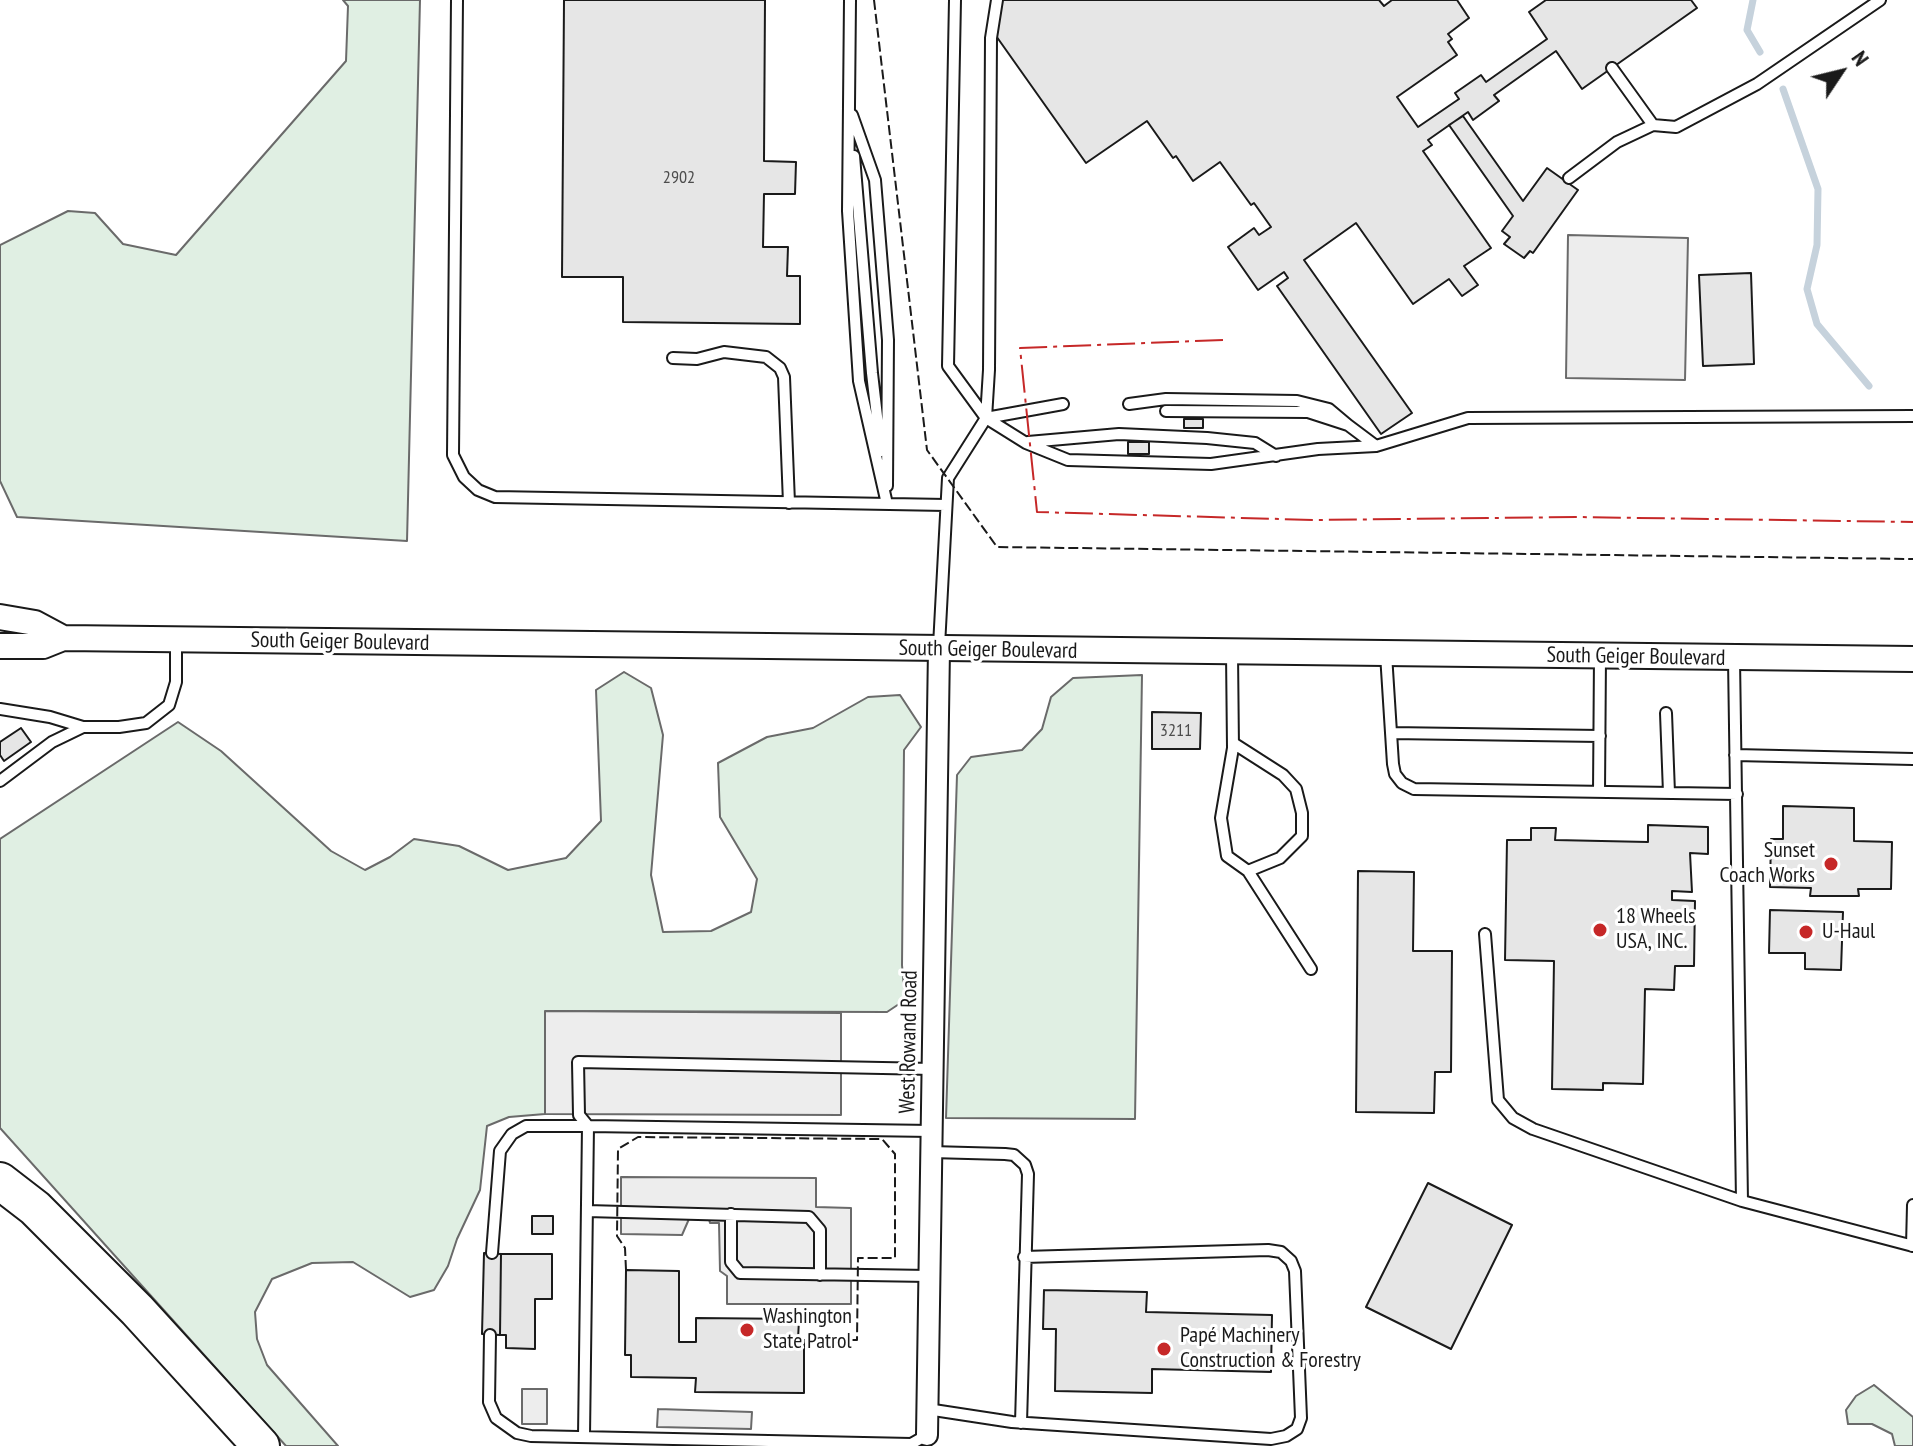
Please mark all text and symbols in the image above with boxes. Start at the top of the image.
north arrow [1801,32,1881,112]
text: N [1846,45,1876,71]
house number: 2902 [663,167,695,189]
street label: South Geiger Boulevard [250,627,430,657]
street label: South Geiger Boulevard [898,635,1078,665]
street label: South Geiger Boulevard [1546,642,1726,672]
house number: 3211 [1160,720,1192,742]
place label: Sunset Coach Works [1720,838,1815,890]
marker: Sunset Coach Works [1822,855,1840,873]
place label: 18 Wheels USA, INC. [1616,904,1695,956]
place label: U-Haul [1822,919,1875,945]
marker: 18 Wheels USA, INC. [1591,921,1609,939]
marker: U-Haul [1797,923,1815,941]
street label: West Rowand Road [895,970,923,1114]
place label: Washington State Patrol [763,1304,852,1356]
marker: Washington State Patrol [738,1321,756,1339]
place label: Papé Machinery Construction & Forestry [1180,1323,1361,1374]
marker: Papé Machinery Construction & Forestry [1155,1340,1173,1358]

